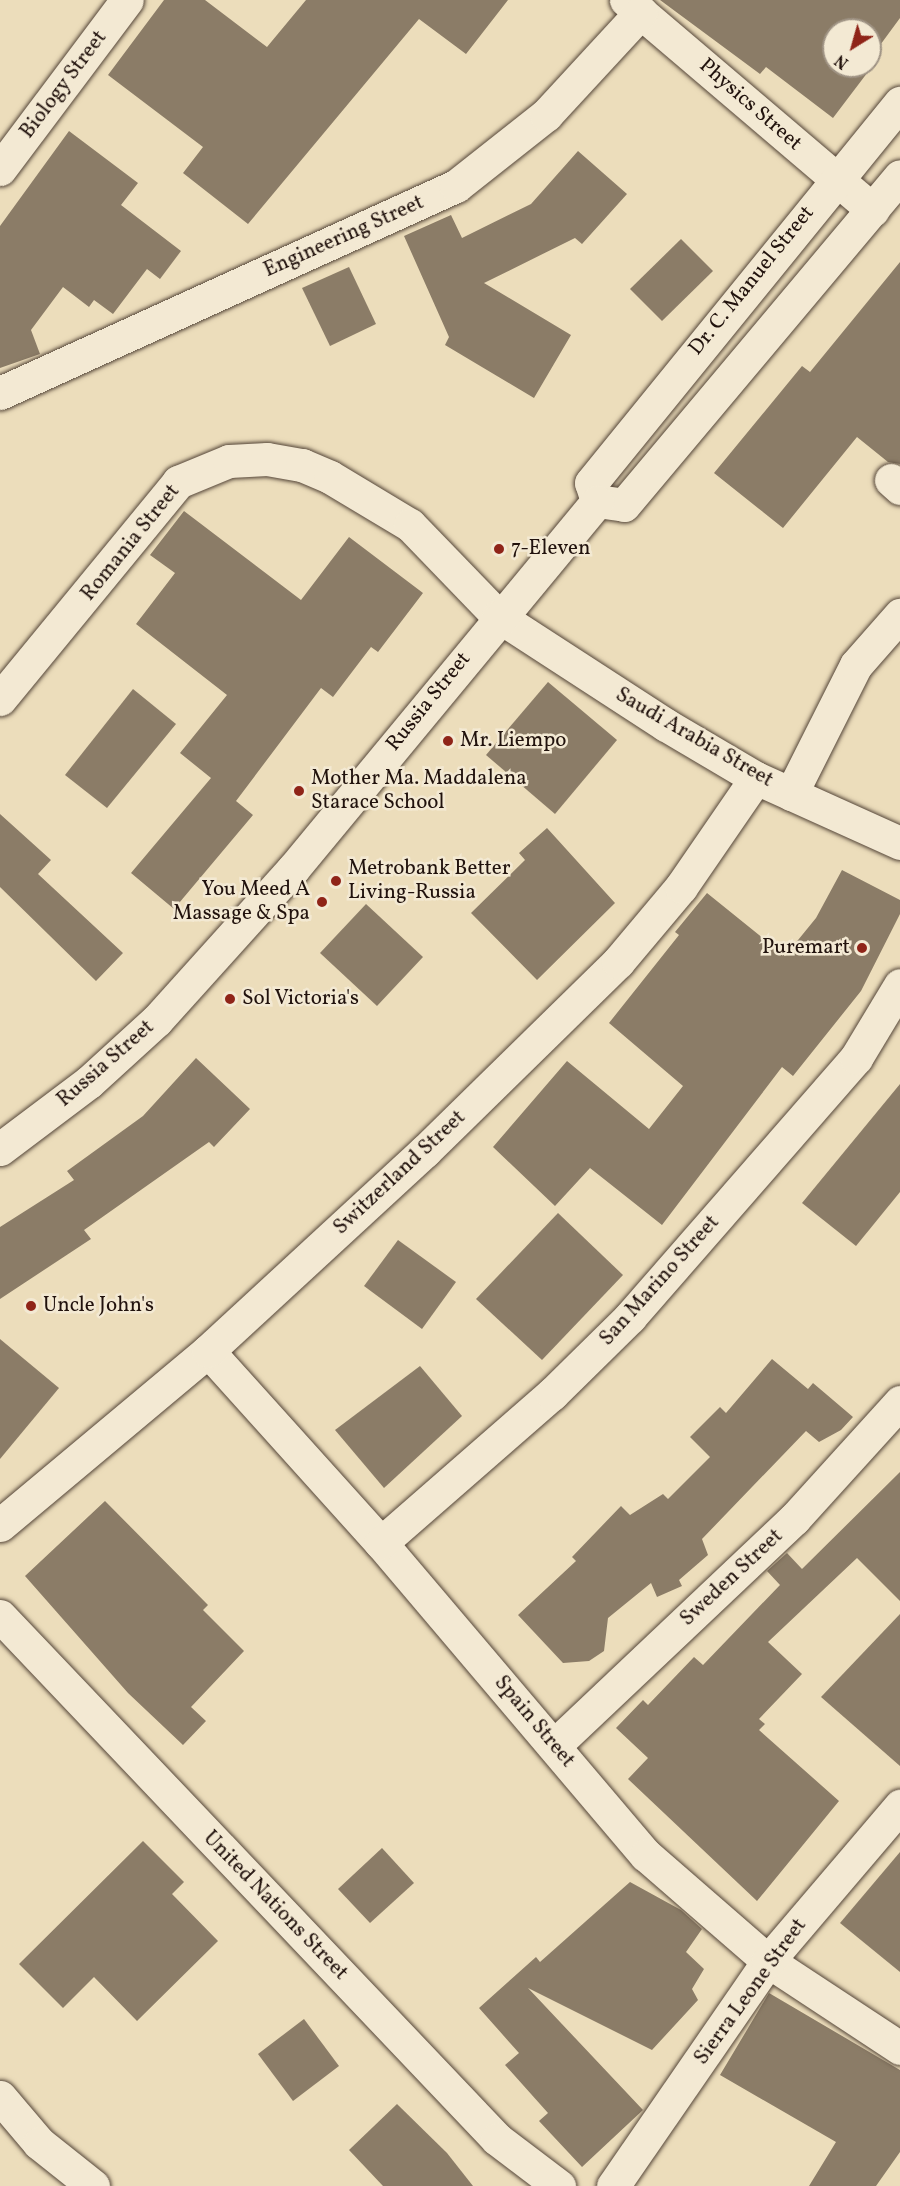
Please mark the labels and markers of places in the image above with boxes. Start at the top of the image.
place label: 7-Eleven [511,536,591,562]
marker: 7-Eleven [492,542,506,556]
place label: Mr. Liempo [460,728,566,754]
marker: Mr. Liempo [441,734,455,748]
place label: Mother Ma. Maddalena Starace School [311,766,527,816]
marker: Mother Ma. Maddalena Starace School [292,784,306,798]
place label: Metrobank Better Living-Russia [348,856,510,906]
marker: Metrobank Better Living-Russia [329,874,343,888]
place label: You Meed A Massage & Spa [173,877,310,927]
marker: You Meed A Massage & Spa [315,895,329,909]
place label: Puremart [762,935,850,961]
marker: Puremart [855,941,869,955]
place label: Sol Victoria's [242,986,360,1012]
marker: Sol Victoria's [223,992,237,1006]
place label: Uncle John's [43,1293,154,1319]
marker: Uncle John's [24,1299,38,1313]

